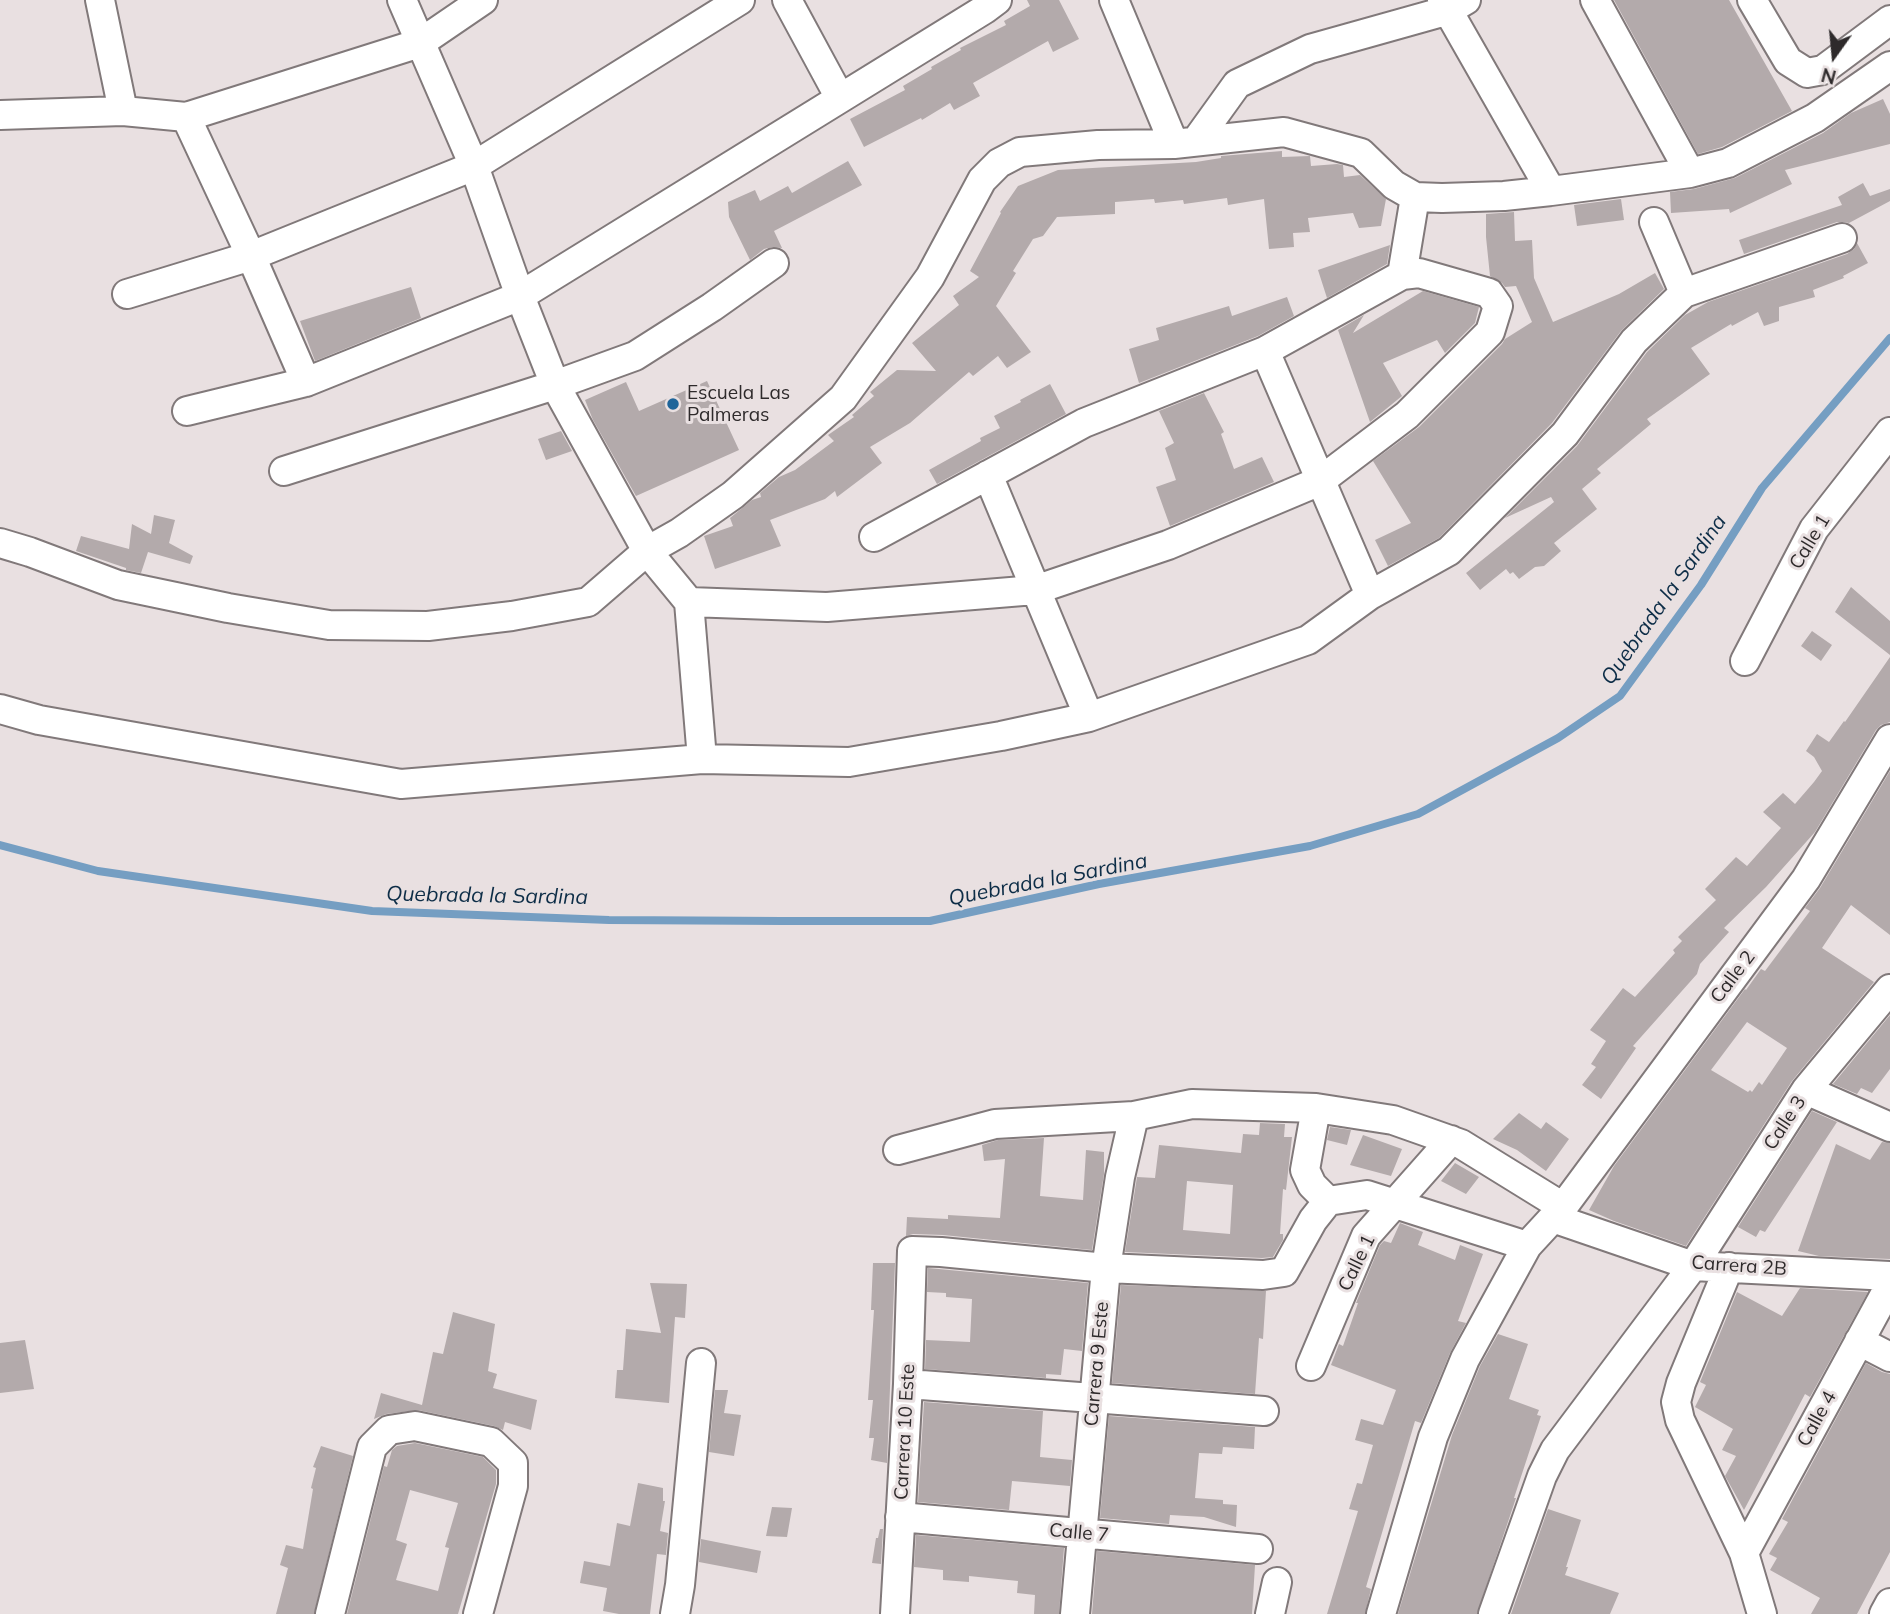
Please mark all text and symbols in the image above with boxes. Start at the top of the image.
north arrow [1799,21,1869,91]
text: N [1819,63,1839,90]
place label: Escuela Las Palmeras [687,382,790,426]
marker: Escuela Las Palmeras [665,396,681,412]
water label: Quebrada la Sardina [1596,510,1732,690]
street label: Calle 1 [1785,510,1835,574]
water label: Quebrada la Sardina [946,848,1150,912]
water label: Quebrada la Sardina [386,882,588,910]
street label: Calle 2 [1706,946,1760,1008]
street label: Calle 3 [1759,1092,1811,1154]
street label: Calle 1 [1334,1231,1380,1295]
street label: Carrera 2B [1691,1251,1787,1281]
street label: Carrera 9 Este [1080,1301,1114,1427]
street label: Carrera 10 Este [890,1363,920,1501]
street label: Calle 4 [1793,1387,1841,1451]
street label: Calle 7 [1048,1519,1110,1547]

